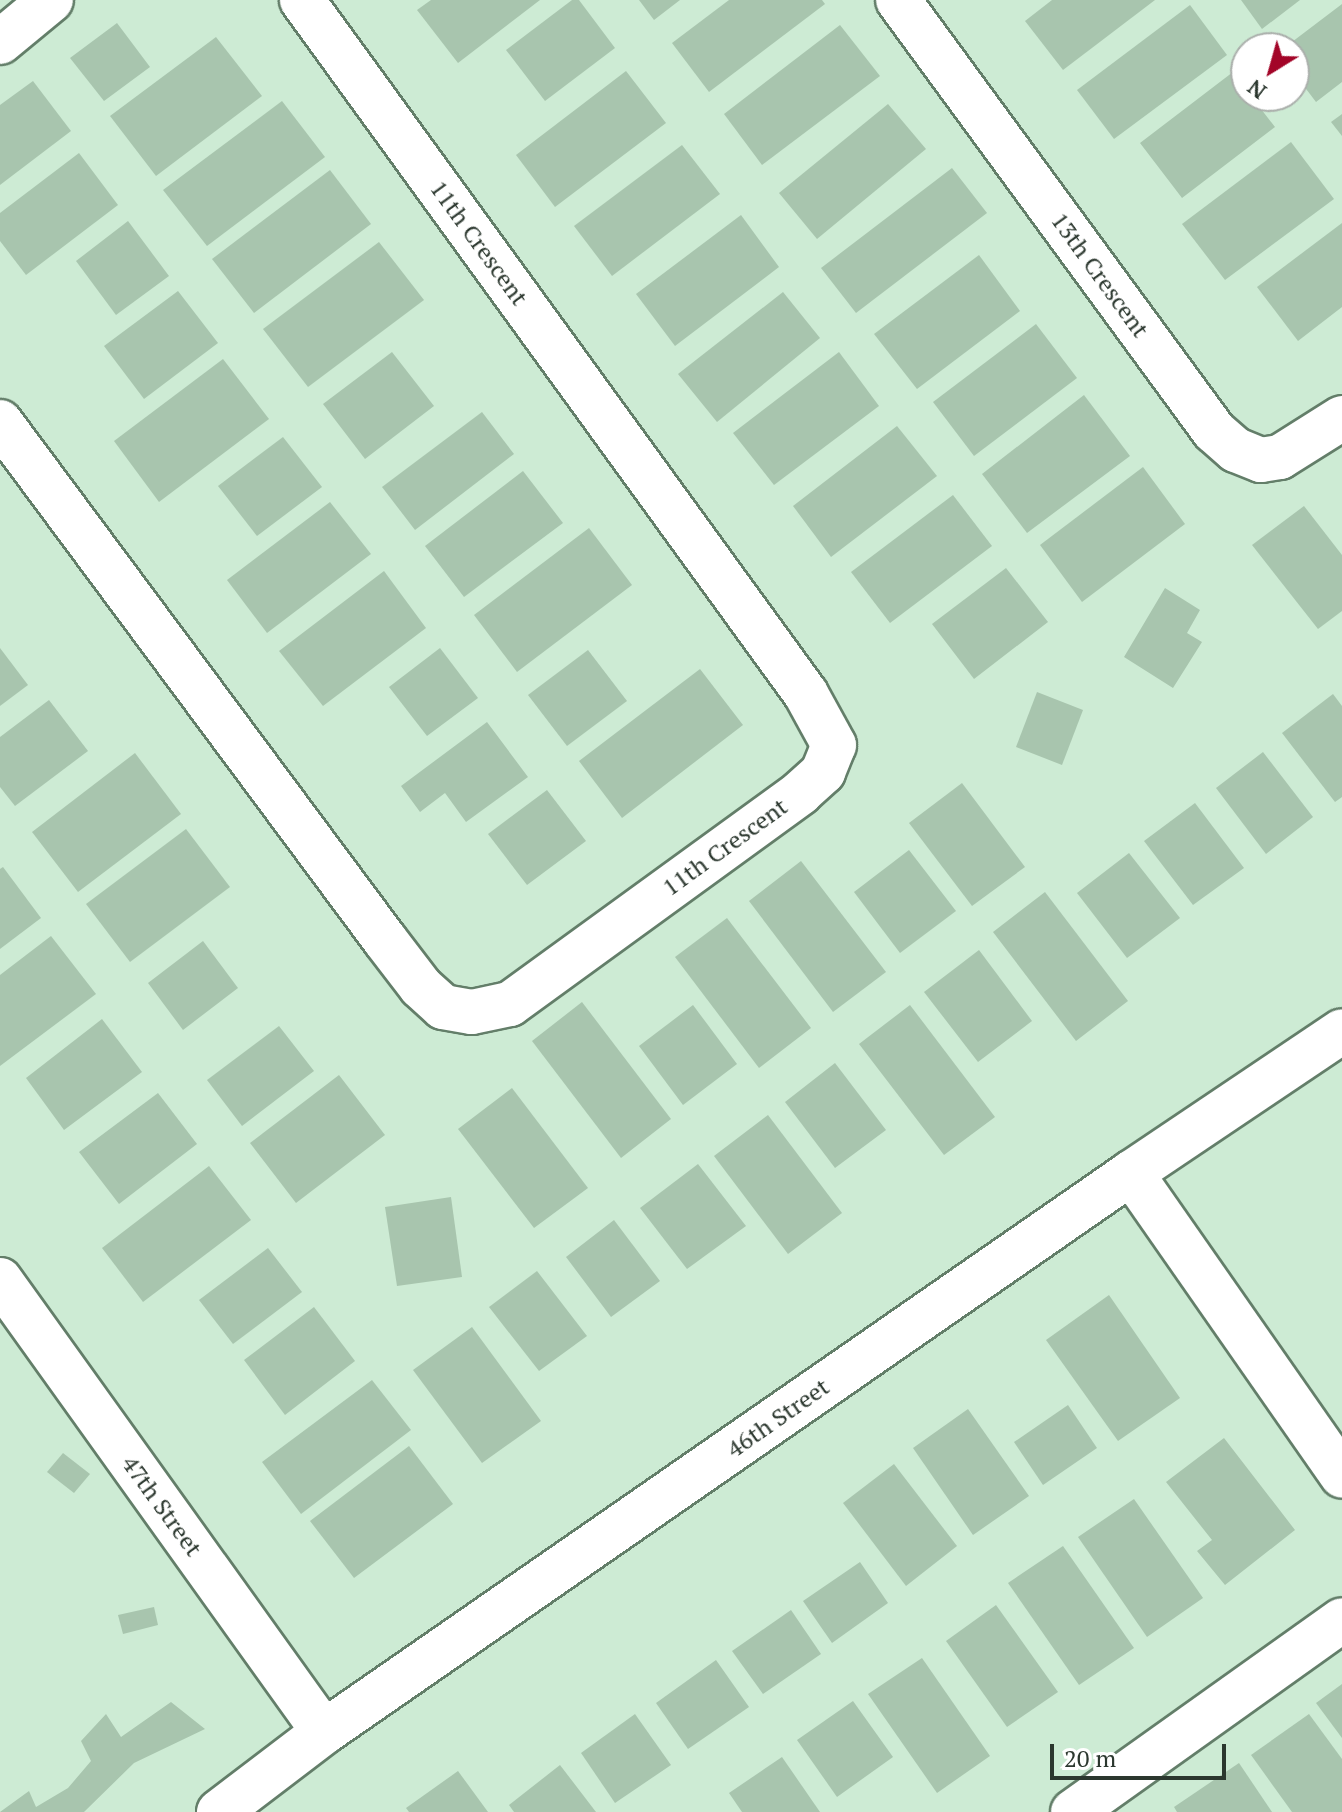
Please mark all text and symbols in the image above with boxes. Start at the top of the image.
north arrow [1230,32,1310,112]
text: N [1241,73,1272,107]
street label: 11th Crescent [424,175,534,311]
street label: 13th Crescent [1045,207,1155,343]
street label: 11th Crescent [657,792,793,902]
street label: 46th Street [721,1372,835,1464]
street label: 47th Street [116,1450,208,1562]
scale bar [1054,1728,1230,1778]
text: 20 m [1064,1742,1116,1774]

